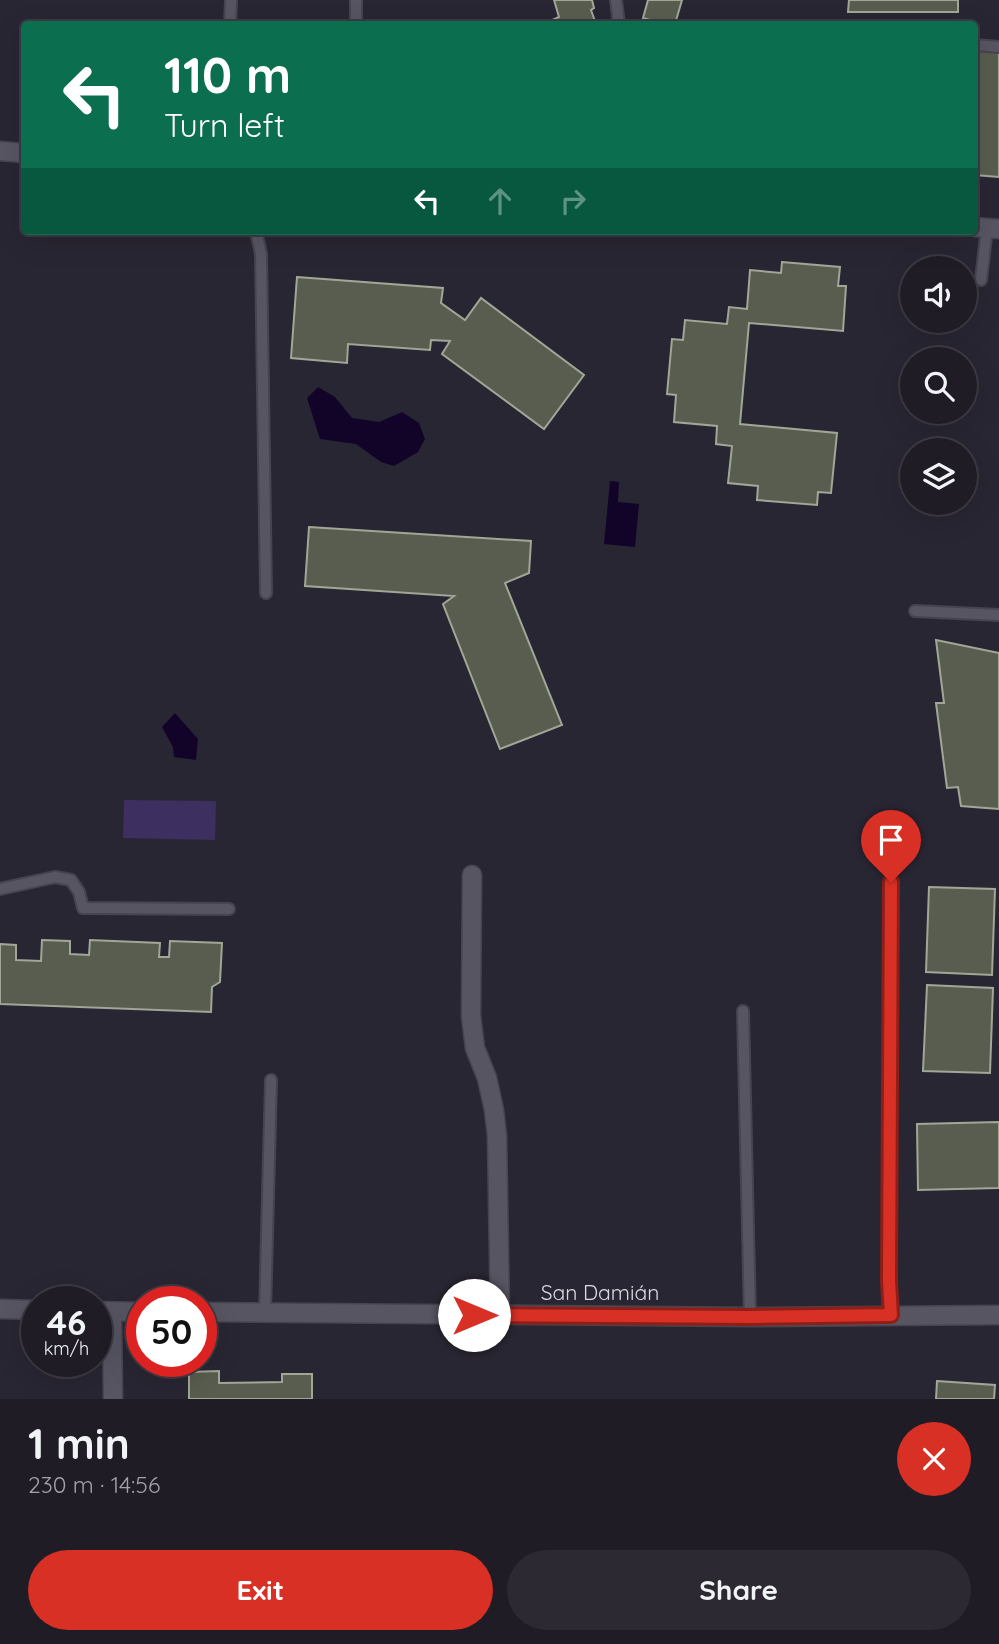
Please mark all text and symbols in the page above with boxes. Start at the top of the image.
text: 110 m [164,44,291,105]
icon: left [49,49,140,140]
text: Turn left [164,105,285,145]
icon: left [408,182,446,220]
icon: ahead [481,182,519,220]
icon: right [554,182,592,220]
map controls [900,256,977,515]
button: sound [900,256,977,333]
button: search [900,347,977,424]
button: layers [900,438,977,515]
pin [861,810,921,882]
icon: arrive [872,821,910,859]
position arrow [437,1278,511,1352]
street label: San Damián [541,1279,659,1305]
speed limit sign: 50 [126,1286,217,1377]
text: 46 [47,1300,86,1344]
text: km/h [44,1337,89,1360]
text: 1 min [28,1417,130,1470]
button: close [897,1422,971,1496]
text: 230 m · 14:56 [28,1470,160,1499]
button: Exit [28,1550,493,1630]
button: Share [507,1550,971,1630]

